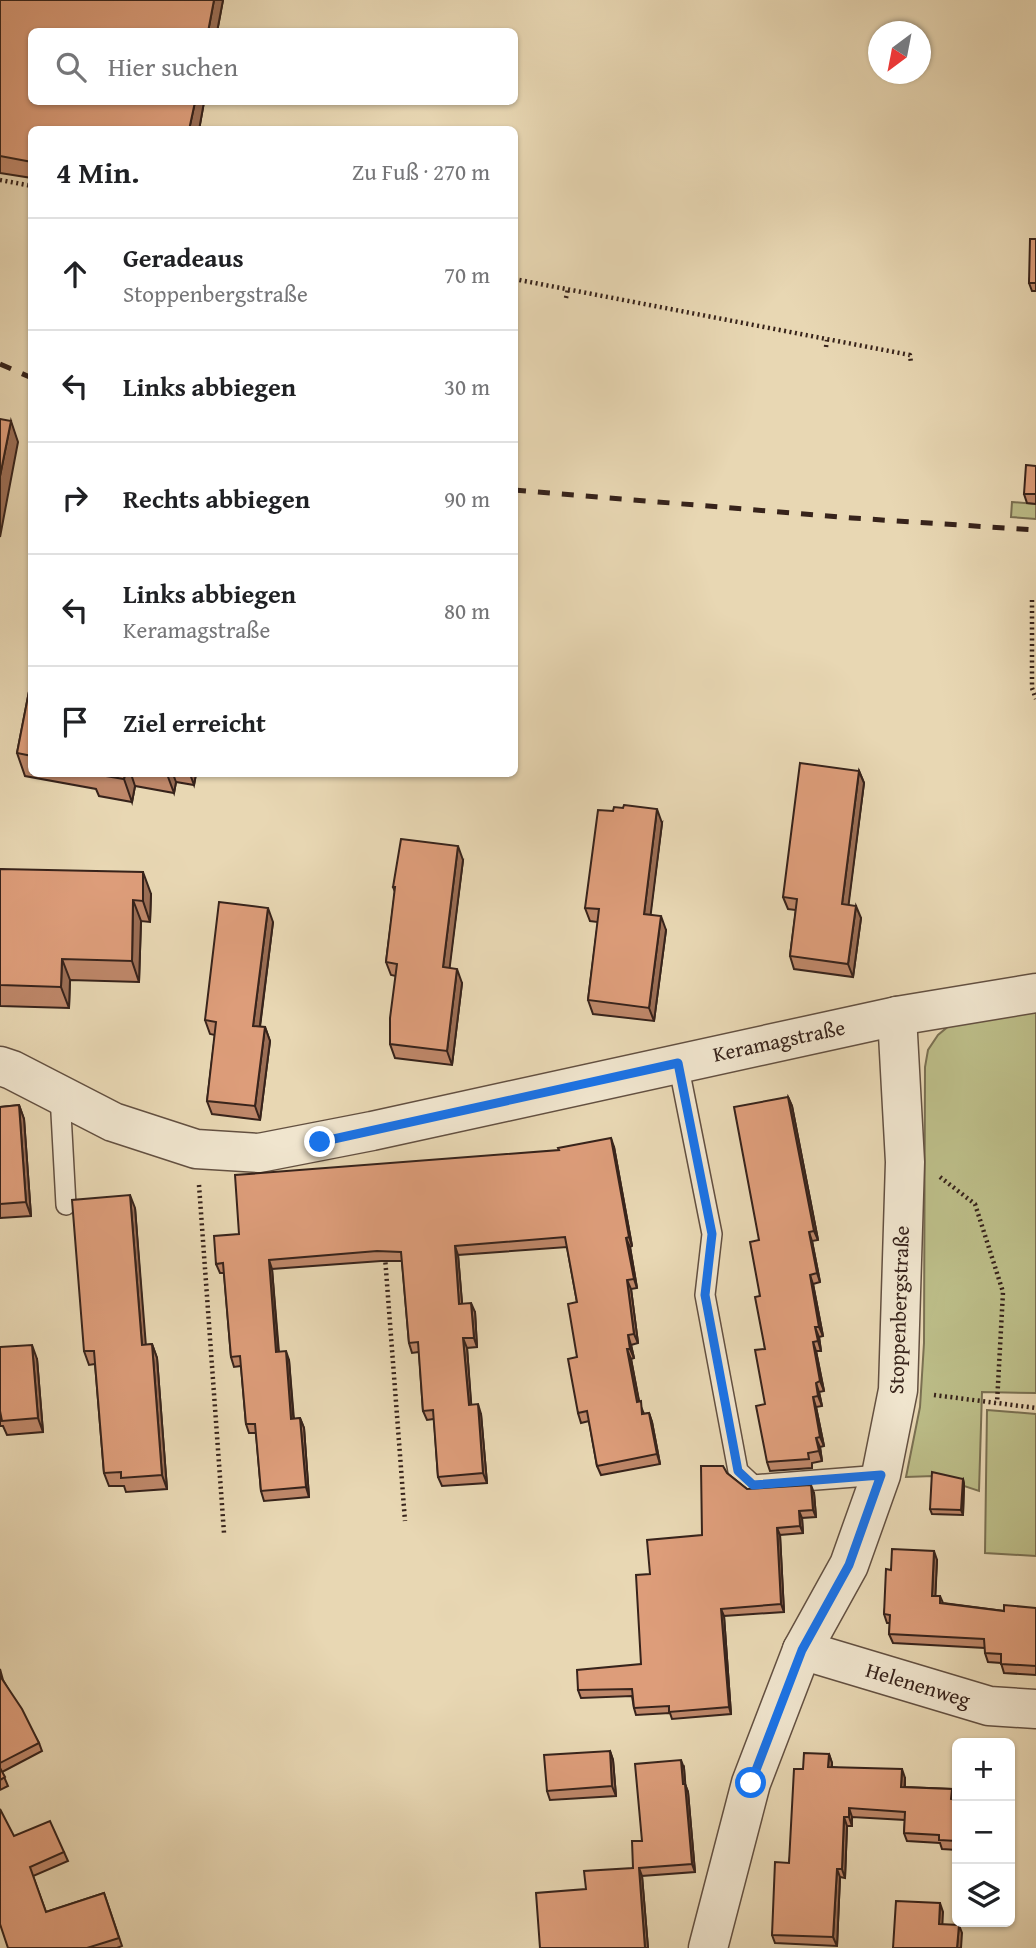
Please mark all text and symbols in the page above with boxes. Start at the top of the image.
north arrow [868,21,931,84]
search box [28,28,518,105]
text: Hier suchen [108,47,238,86]
icon: search [52,48,90,86]
text: 4 Min. [56,150,139,194]
text: Zu Fuß · 270 m [352,155,490,188]
text: Geradeaus [123,238,244,277]
icon: ahead [56,255,94,293]
text: 70 m [444,258,490,291]
text: Stoppenbergstraße [123,277,308,310]
icon: left [56,367,94,405]
text: Links abbiegen [123,367,296,406]
text: 30 m [444,370,490,403]
icon: right [56,479,94,517]
text: Rechts abbiegen [123,479,310,518]
text: 90 m [444,482,490,515]
text: Links abbiegen [123,574,296,613]
icon: left [56,591,94,629]
text: 80 m [444,594,490,627]
text: Keramagstraße [123,613,270,646]
icon: arrive [56,703,94,741]
text: Ziel erreicht [123,703,266,742]
street label: Keramagstraße [710,1011,848,1070]
route end [304,1126,335,1157]
street label: Stoppenbergstraße [880,1225,917,1395]
street label: Helenenweg [862,1654,975,1715]
map controls [952,1738,1015,1927]
button: + [952,1738,1015,1801]
route start [735,1767,766,1798]
button: − [952,1801,1015,1864]
button: layers [952,1864,1015,1927]

